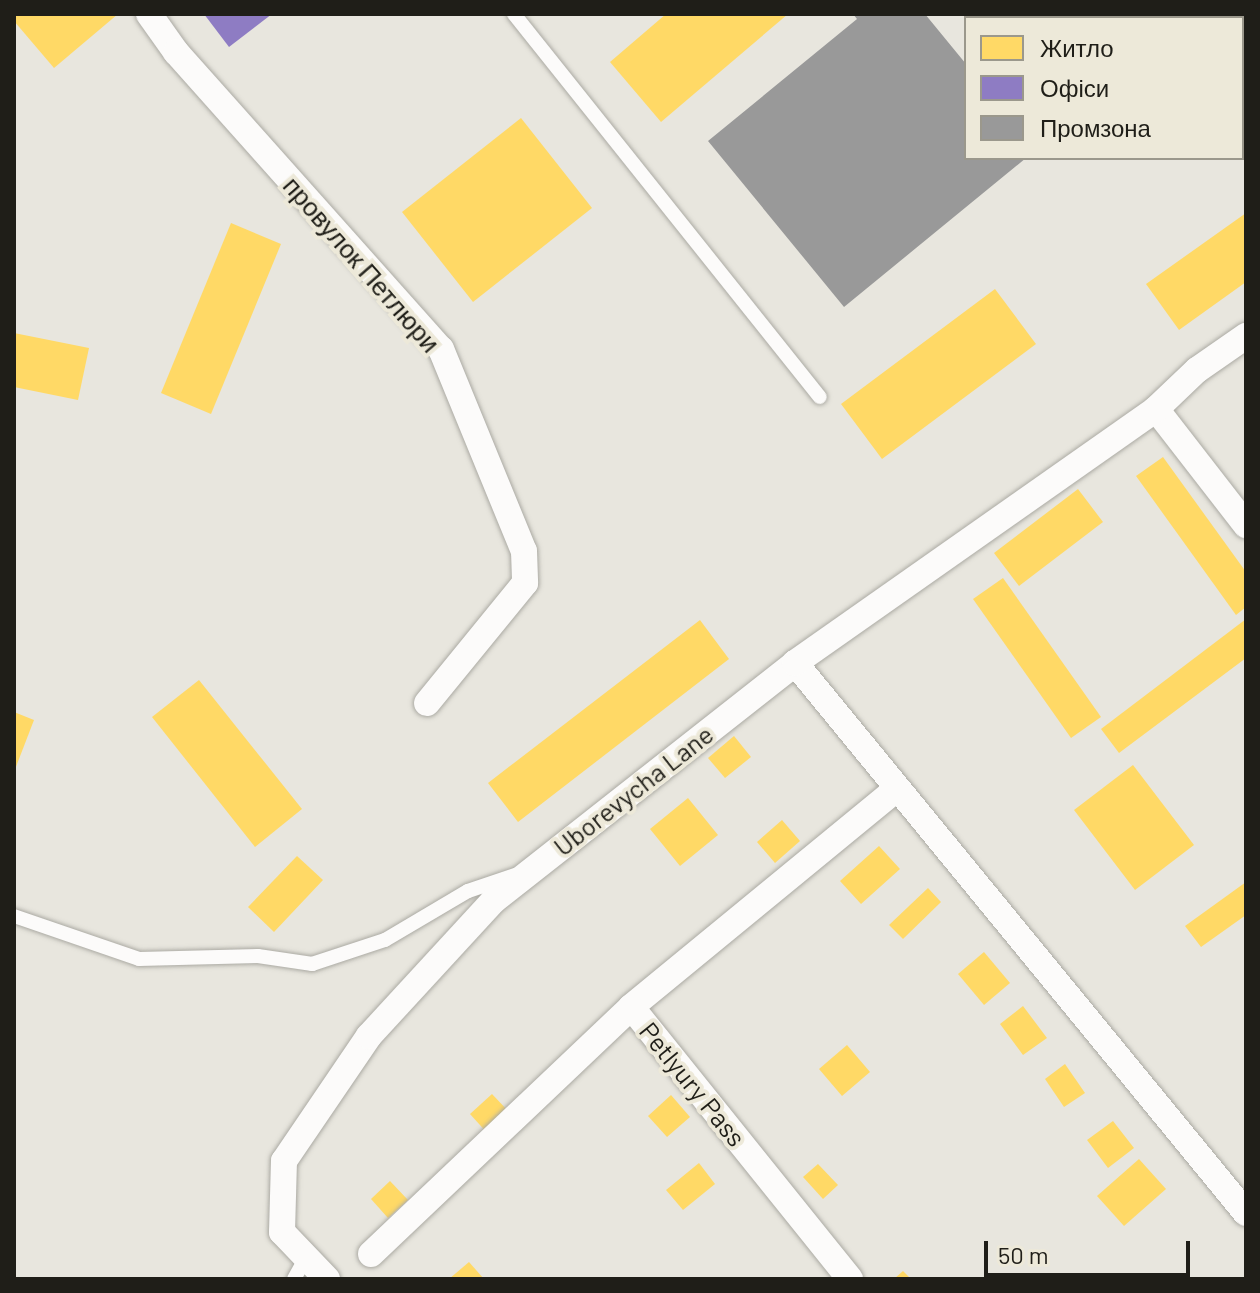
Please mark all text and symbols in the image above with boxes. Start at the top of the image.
legend [964,16,1244,160]
text: Житло [1040,33,1114,62]
text: Офіси [1040,73,1109,102]
text: Промзона [1040,113,1151,142]
street label: провулок Петлюри [277,170,447,358]
street label: Uborevycha Lane [547,718,719,862]
street label: Petlyury Pass [633,1016,753,1152]
scale bar [988,1225,1194,1275]
text: 50 m [998,1240,1049,1269]

